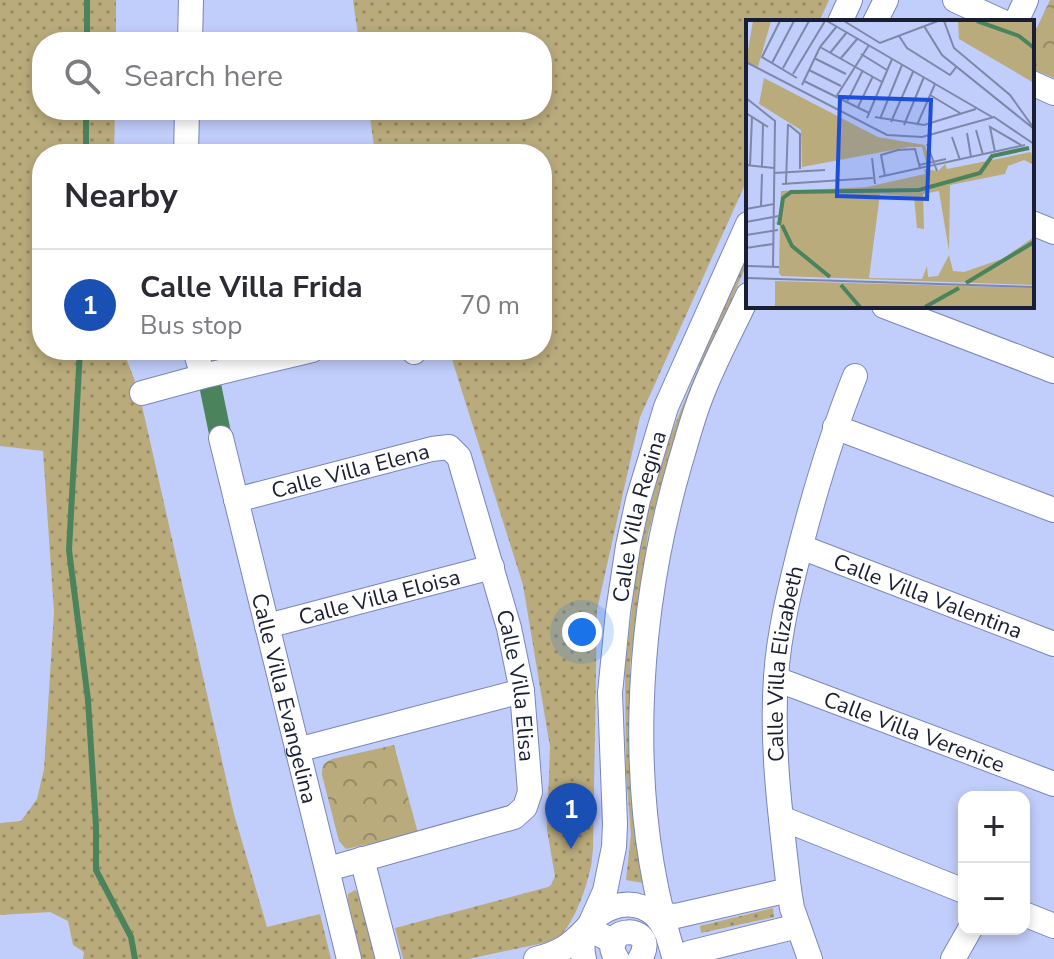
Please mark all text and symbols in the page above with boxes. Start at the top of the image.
inset map [746,20,1034,308]
search box [32,32,552,120]
icon: search [60,54,104,98]
text: Search here [124,56,283,97]
text: Nearby [64,173,178,219]
text: Calle Villa Frida [140,267,363,308]
text: 1 [82,288,98,323]
text: 70 m [460,288,520,323]
text: Bus stop [140,308,242,343]
street label: Calle Villa Regina [606,427,674,604]
street label: Calle Villa Elena [268,436,433,506]
street label: Calle Villa Valentina [829,547,1026,646]
street label: Calle Villa Eloisa [295,562,464,633]
street label: Calle Villa Elizabeth [761,563,811,763]
street label: Calle Villa Evangelina [244,590,324,807]
street label: Calle Villa Elisa [488,606,542,763]
your location [562,612,602,652]
street label: Calle Villa Verenice [819,684,1009,780]
pin: 1 [545,783,597,849]
map controls [958,791,1030,935]
button: + [958,791,1030,863]
button: − [958,863,1030,935]

